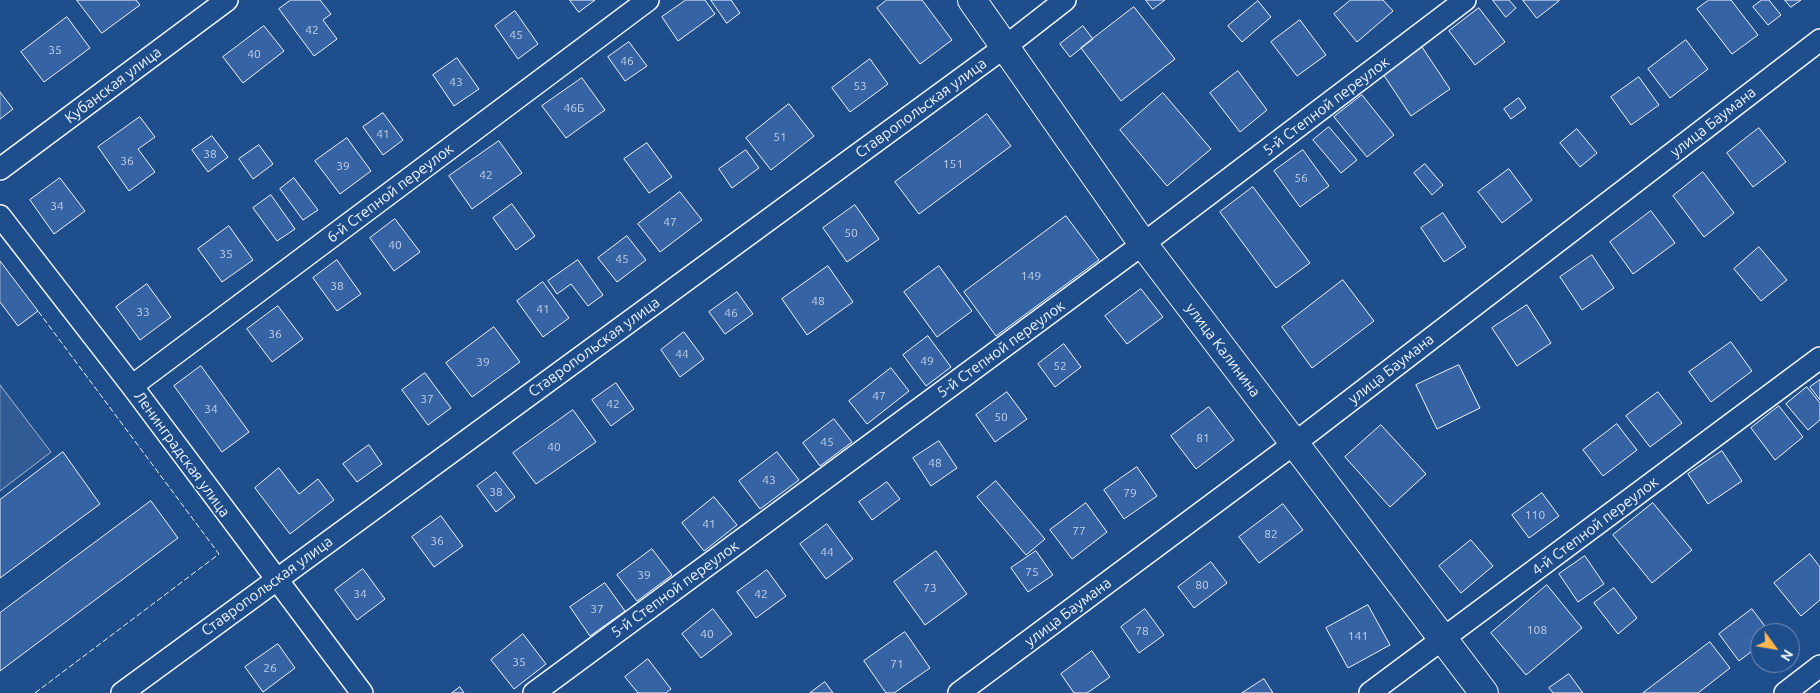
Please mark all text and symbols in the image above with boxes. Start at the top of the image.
house number: 42 [305,23,319,37]
house number: 45 [509,28,523,42]
house number: 35 [48,43,62,57]
street label: Кубанская улица [61,43,165,127]
house number: 40 [247,47,261,61]
street label: 5-й Степной переулок [1259,53,1393,159]
house number: 46 [620,54,634,68]
street label: Ставропольская улица [852,54,990,162]
house number: 43 [449,75,463,89]
house number: 53 [853,79,867,93]
street label: улица Баумана [1667,83,1759,161]
house number: 46Б [564,101,584,115]
house number: 41 [376,127,390,141]
house number: 51 [773,130,787,144]
street label: 6-й Степной переулок [323,140,457,246]
house number: 38 [203,147,217,161]
house number: 36 [120,154,134,168]
house number: 151 [943,157,963,171]
house number: 39 [336,159,350,173]
house number: 42 [479,168,493,182]
house number: 56 [1294,171,1308,185]
house number: 34 [50,199,64,213]
house number: 47 [663,215,677,229]
house number: 50 [844,226,858,240]
house number: 40 [388,238,402,252]
house number: 35 [219,247,233,261]
house number: 45 [615,252,629,266]
house number: 149 [1021,269,1041,283]
house number: 38 [330,279,344,293]
street label: Ставропольская улица [525,293,663,401]
house number: 48 [811,294,825,308]
street label: 5-й Степной переулок [934,297,1068,401]
street label: улица Калинина [1182,299,1264,401]
house number: 41 [536,302,550,316]
house number: 33 [136,305,150,319]
house number: 46 [724,306,738,320]
house number: 36 [268,327,282,341]
street label: улица Баумана [1345,330,1437,408]
house number: 44 [675,347,689,361]
house number: 49 [920,354,934,368]
house number: 39 [476,355,490,369]
house number: 52 [1053,359,1067,373]
street label: Ленинградская улица [130,387,234,521]
house number: 47 [872,389,886,403]
house number: 37 [420,392,434,406]
house number: 42 [606,397,620,411]
house number: 34 [204,402,218,416]
house number: 50 [994,410,1008,424]
house number: 81 [1196,431,1210,445]
house number: 45 [820,435,834,449]
house number: 40 [547,440,561,454]
house number: 48 [928,456,942,470]
house number: 43 [762,473,776,487]
street label: 4-й Степной переулок [1528,473,1662,579]
house number: 38 [489,485,503,499]
house number: 79 [1123,486,1137,500]
house number: 110 [1525,508,1545,522]
house number: 41 [702,517,716,531]
house number: 77 [1072,524,1086,538]
house number: 82 [1264,527,1278,541]
street label: Ставропольская улица [198,532,336,640]
house number: 36 [430,534,444,548]
street label: 5-й Степной переулок [608,537,742,641]
house number: 44 [820,545,834,559]
house number: 75 [1025,565,1039,579]
house number: 39 [637,568,651,582]
street label: улица Баумана [1021,574,1115,650]
house number: 80 [1195,578,1209,592]
house number: 73 [923,581,937,595]
house number: 34 [353,587,367,601]
house number: 42 [754,587,768,601]
house number: 37 [590,602,604,616]
house number: 108 [1527,623,1547,637]
north arrow [1750,623,1800,673]
house number: 78 [1135,624,1149,638]
house number: 40 [700,627,714,641]
house number: 141 [1348,629,1368,643]
text: N [1777,647,1796,664]
house number: 35 [512,655,526,669]
house number: 71 [890,657,904,671]
house number: 26 [263,661,277,675]

